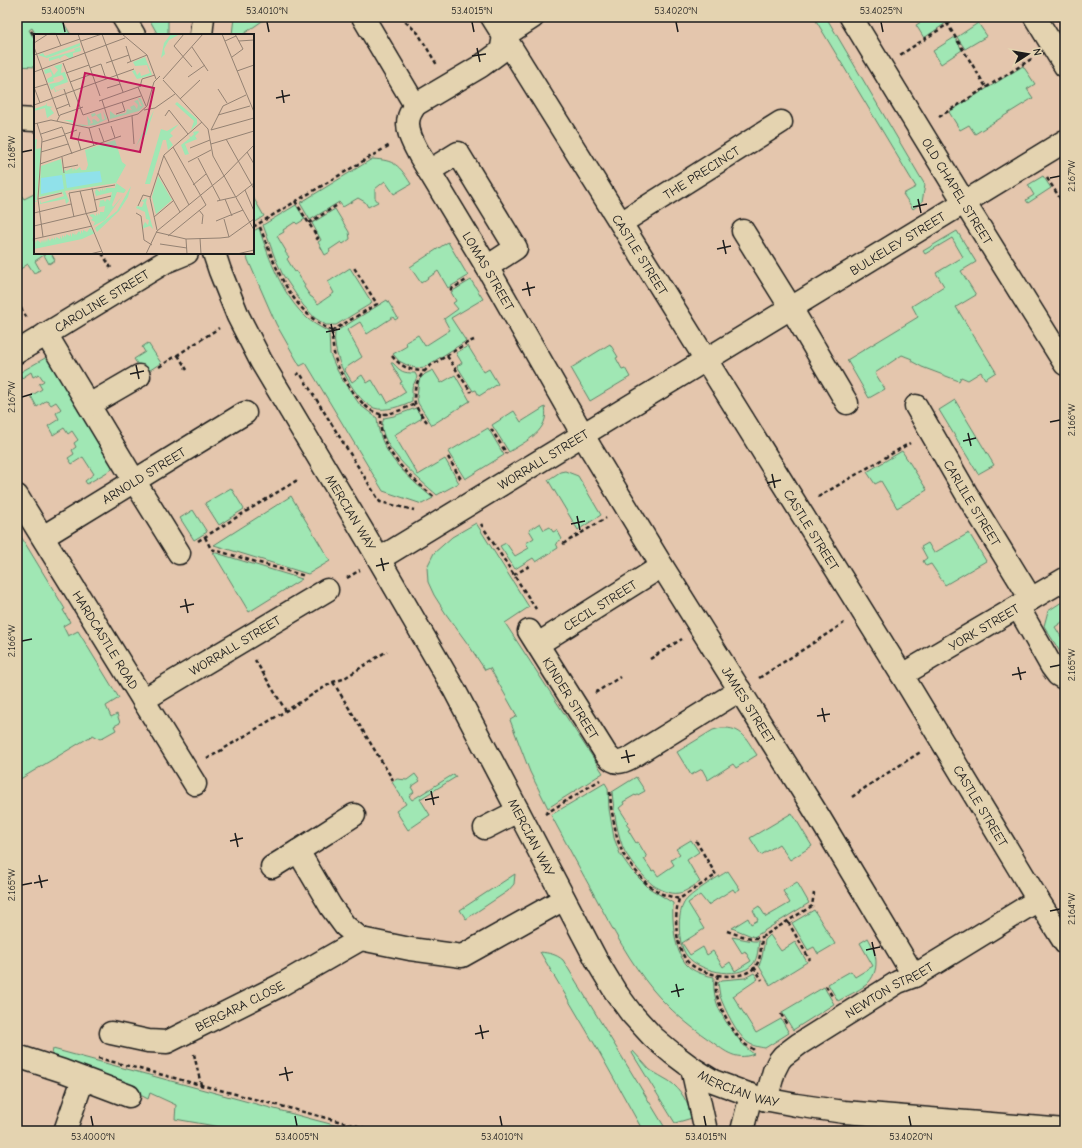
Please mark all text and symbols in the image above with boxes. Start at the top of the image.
text: 53.4005°N [41,5,85,17]
text: 53.4010°N [246,5,288,17]
text: 53.4015°N [451,5,493,17]
text: 53.4020°N [654,5,698,17]
text: 53.4025°N [860,5,902,17]
inset map [34,34,254,254]
north arrow [1008,34,1048,74]
text: N [1030,47,1044,57]
text: 2.168°W [6,135,18,168]
street label: OLD CHAPEL STREET [919,135,996,248]
street label: THE PRECINCT [661,143,743,202]
text: 2.167°W [1066,160,1078,192]
street label: BULKELEY STREET [847,209,948,278]
street label: CASTLE STREET [609,212,671,298]
street label: LOMAS STREET [459,229,517,313]
street label: CAROLINE STREET [52,266,152,336]
text: 2.167°W [6,381,18,413]
text: 2.166°W [1066,403,1078,436]
street label: WORRALL STREET [495,426,592,493]
street label: ARNOLD STREET [99,444,189,507]
street label: CARLILE STREET [941,457,1004,549]
street label: MERCIAN WAY [322,472,379,553]
street label: CASTLE STREET [780,487,842,573]
street label: CECIL STREET [561,577,640,634]
street label: HARDCASTLE ROAD [69,588,142,692]
street label: YORK STREET [946,601,1022,654]
street label: WORRALL STREET [187,612,284,679]
text: 2.166°W [6,624,18,657]
text: 2.165°W [1066,648,1078,681]
street label: KINDER STREET [539,655,602,742]
street label: JAMES STREET [719,664,778,747]
street label: CASTLE STREET [950,763,1011,850]
street label: MERCIAN WAY [505,796,558,879]
text: 2.165°W [6,868,18,901]
text: 2.164°W [1066,893,1078,925]
street label: NEWTON STREET [843,959,936,1021]
street label: BERGARA CLOSE [193,977,287,1035]
street label: MERCIAN WAY [695,1067,781,1110]
text: 53.4000°N [71,1131,115,1143]
text: 53.4005°N [275,1131,319,1143]
text: 53.4010°N [481,1131,523,1143]
text: 53.4015°N [685,1131,727,1143]
text: 53.4020°N [889,1131,933,1143]

